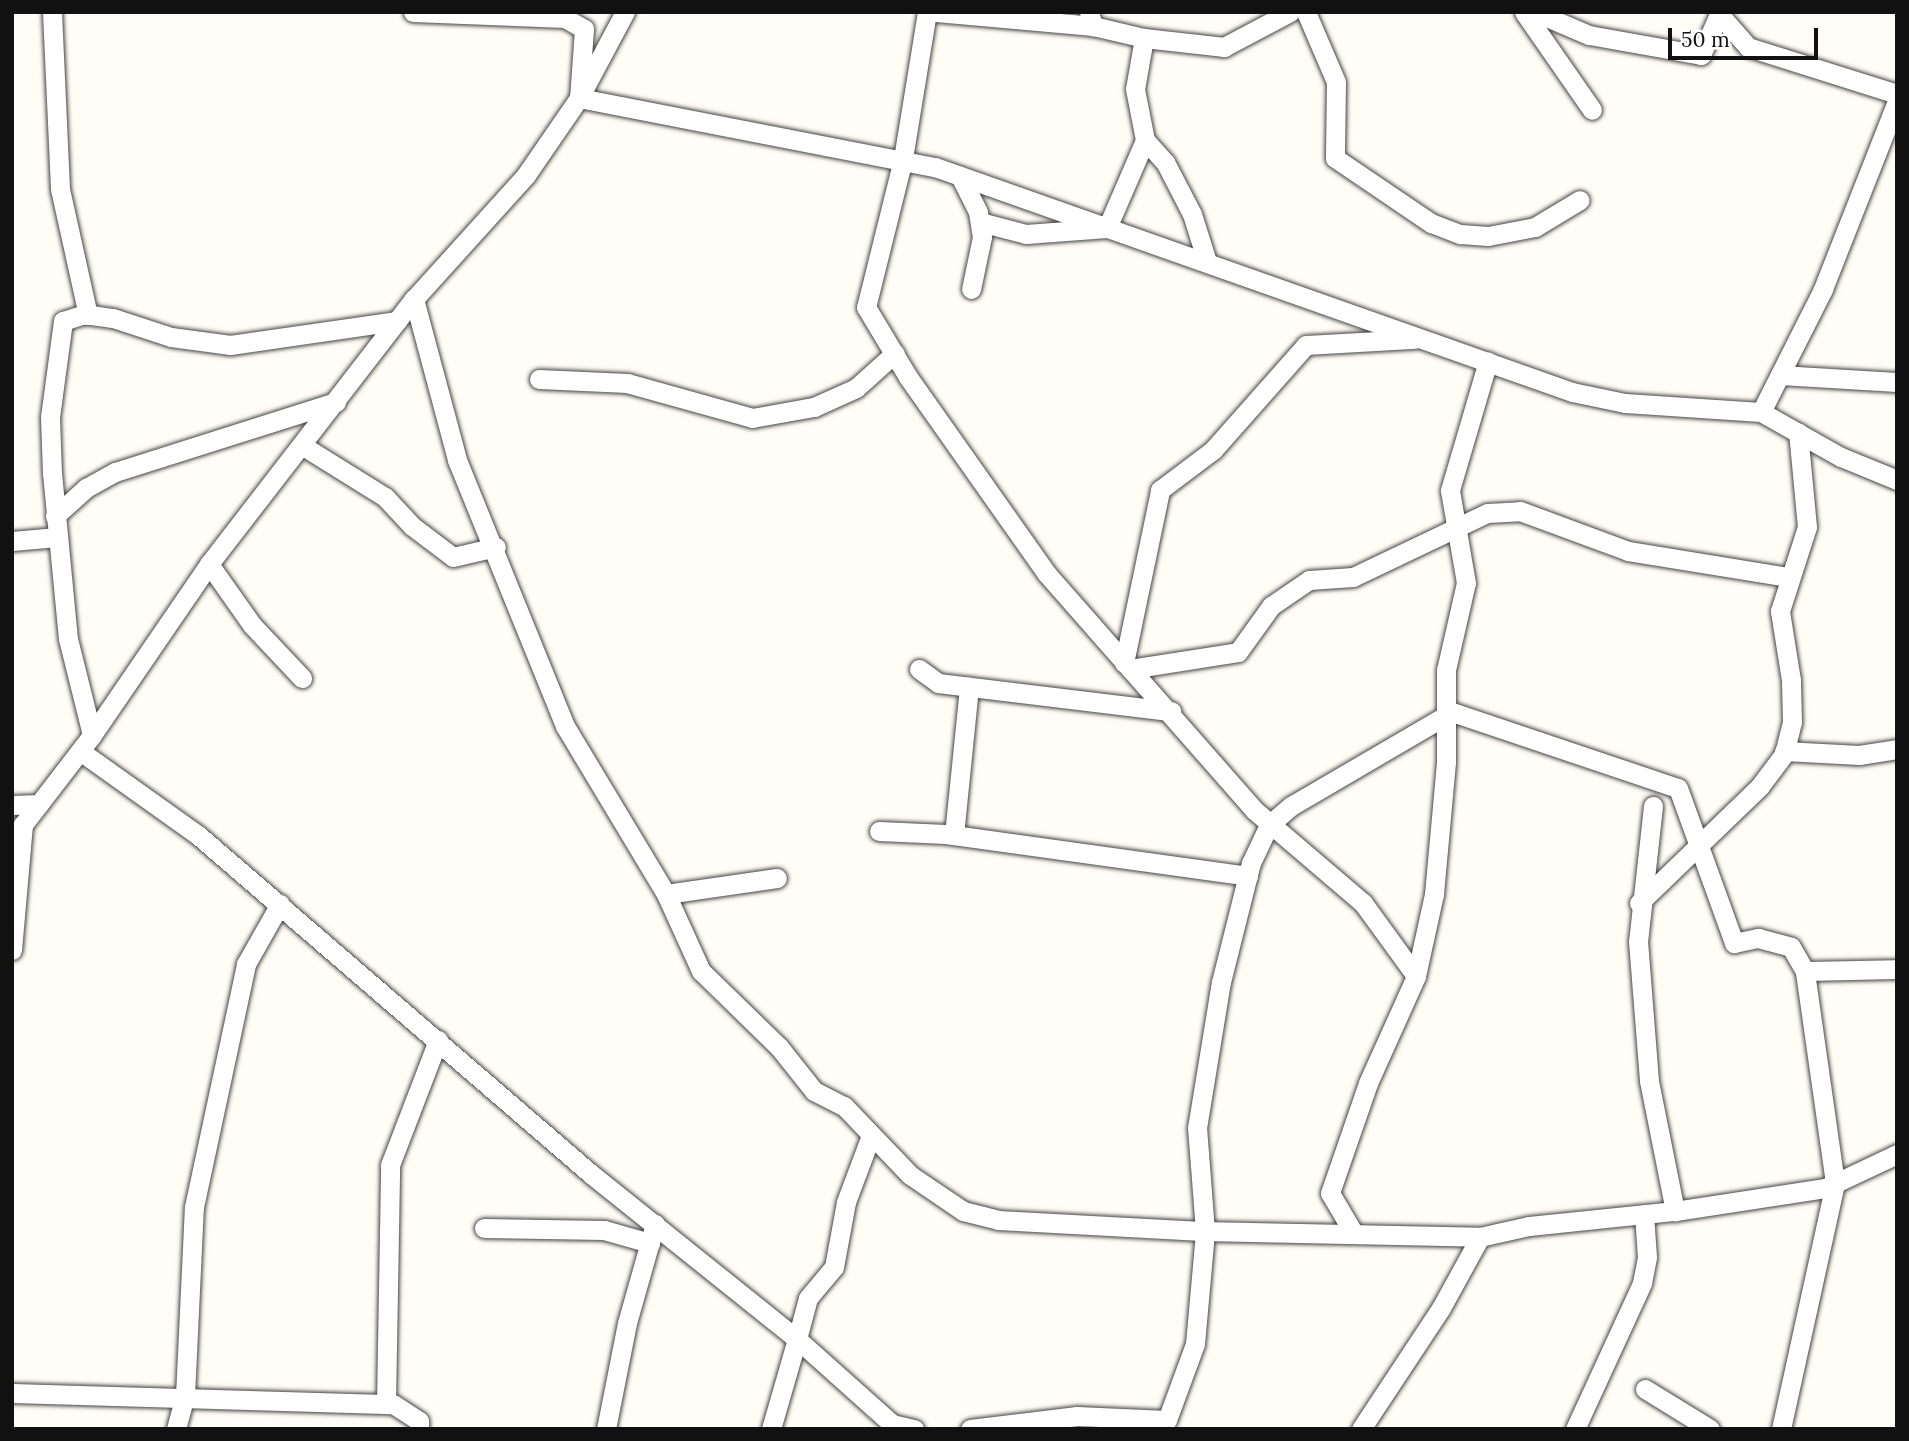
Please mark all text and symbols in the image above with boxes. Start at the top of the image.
scale bar [1671,14,1822,58]
text: 50 m [1681,26,1730,53]

